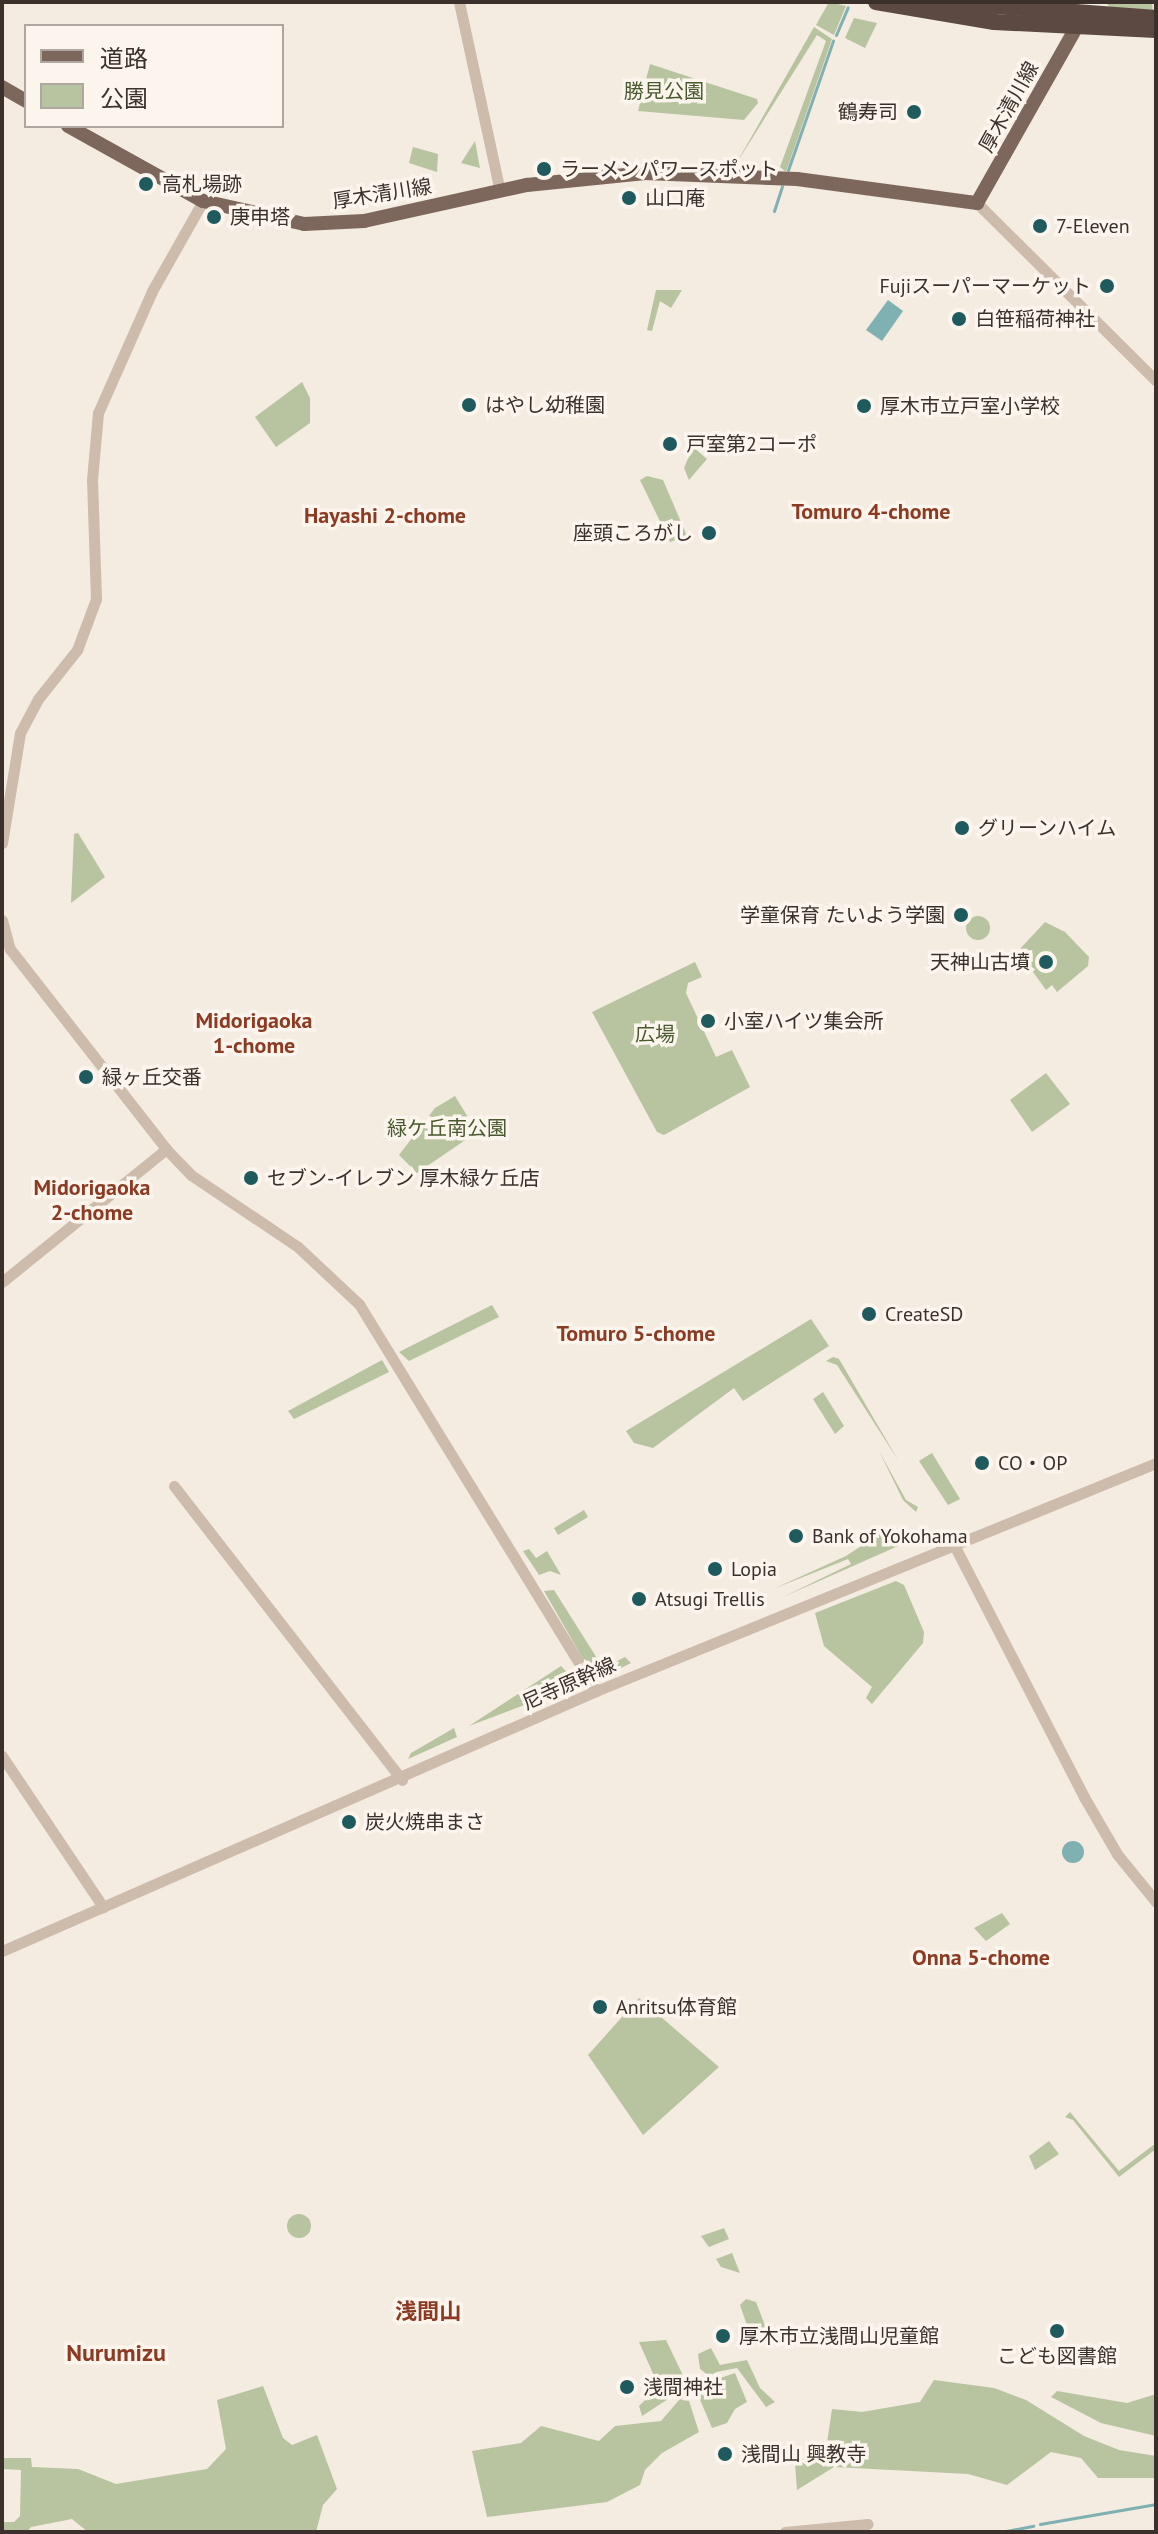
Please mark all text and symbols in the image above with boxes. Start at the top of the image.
legend [24,24,284,128]
text: 道路 [100,43,148,74]
street label: 厚木清川線 [974,57,1044,157]
park label: 勝見公園 [624,79,704,103]
text: 公園 [100,83,148,114]
place label: 鶴寿司 [838,100,898,124]
marker: 鶴寿司 [905,103,923,121]
place label: ラーメンパワースポット [560,157,780,181]
marker: ラーメンパワースポット [535,160,553,178]
place label: 高札場跡 [162,172,242,196]
street label: 厚木清川線 [331,174,433,214]
marker: 高札場跡 [137,175,155,193]
place label: 山口庵 [645,186,705,210]
marker: 山口庵 [620,189,638,207]
place label: 庚申塔 [230,205,290,229]
marker: 庚申塔 [205,208,223,226]
place label: 7-Eleven [1056,214,1130,238]
marker: 7-Eleven [1031,217,1049,235]
place label: Fujiスーパーマーケット [879,274,1091,298]
marker: Fujiスーパーマーケット [1098,277,1116,295]
place label: 白笹稲荷神社 [975,307,1095,331]
marker: 白笹稲荷神社 [950,310,968,328]
place label: はやし幼稚園 [485,393,605,417]
place label: 厚木市立戸室小学校 [880,394,1060,418]
marker: はやし幼稚園 [460,396,478,414]
marker: 厚木市立戸室小学校 [855,397,873,415]
place label: 戸室第2コーポ [686,432,817,456]
marker: 戸室第2コーポ [661,435,679,453]
district label: Tomuro 4-chome [792,499,950,525]
district label: Hayashi 2-chome [304,503,466,529]
place label: 座頭ころがし [573,521,693,545]
marker: 座頭ころがし [700,524,718,542]
place label: グリーンハイム [978,816,1118,840]
marker: グリーンハイム [953,819,971,837]
place label: 学童保育 たいよう学園 [740,903,945,927]
marker: 学童保育 たいよう学園 [952,906,970,924]
place label: 天神山古墳 [930,950,1030,974]
marker: 天神山古墳 [1037,953,1055,971]
district label: Midorigaoka 1-chome [195,1007,313,1058]
place label: 小室ハイツ集会所 [724,1009,884,1033]
marker: 小室ハイツ集会所 [699,1012,717,1030]
park label: 広場 [635,1022,675,1046]
place label: 緑ヶ丘交番 [102,1065,202,1089]
marker: 緑ヶ丘交番 [77,1068,95,1086]
park label: 緑ケ丘南公園 [387,1116,507,1140]
place label: セブン-イレブン 厚木緑ケ丘店 [267,1166,540,1190]
marker: セブン-イレブン 厚木緑ケ丘店 [242,1169,260,1187]
district label: Midorigaoka 2-chome [33,1174,151,1226]
place label: CreateSD [885,1302,963,1326]
marker: CreateSD [860,1305,878,1323]
district label: Tomuro 5-chome [557,1321,715,1347]
place label: CO・OP [998,1451,1067,1475]
marker: CO・OP [973,1454,991,1472]
place label: Bank of Yokohama [812,1524,969,1548]
marker: Bank of Yokohama [787,1527,805,1545]
place label: Lopia [731,1557,777,1581]
marker: Lopia [706,1560,724,1578]
place label: Atsugi Trellis [655,1587,765,1611]
marker: Atsugi Trellis [630,1590,648,1608]
street label: 尼寺原幹線 [518,1653,620,1715]
place label: 炭火焼串まさ [365,1810,485,1834]
marker: 炭火焼串まさ [340,1813,358,1831]
district label: Onna 5-chome [912,1945,1050,1971]
place label: Anritsu体育館 [616,1995,737,2019]
marker: Anritsu体育館 [591,1998,609,2016]
district label: 浅間山 [395,2299,461,2325]
marker: こども図書館 [1048,2322,1066,2340]
place label: 厚木市立浅間山児童館 [739,2324,939,2348]
marker: 厚木市立浅間山児童館 [714,2327,732,2345]
district label: Nurumizu [66,2339,166,2367]
place label: こども図書館 [997,2344,1117,2368]
place label: 浅間神社 [643,2375,723,2399]
marker: 浅間神社 [618,2378,636,2396]
place label: 浅間山 興教寺 [741,2442,866,2466]
marker: 浅間山 興教寺 [716,2445,734,2463]

